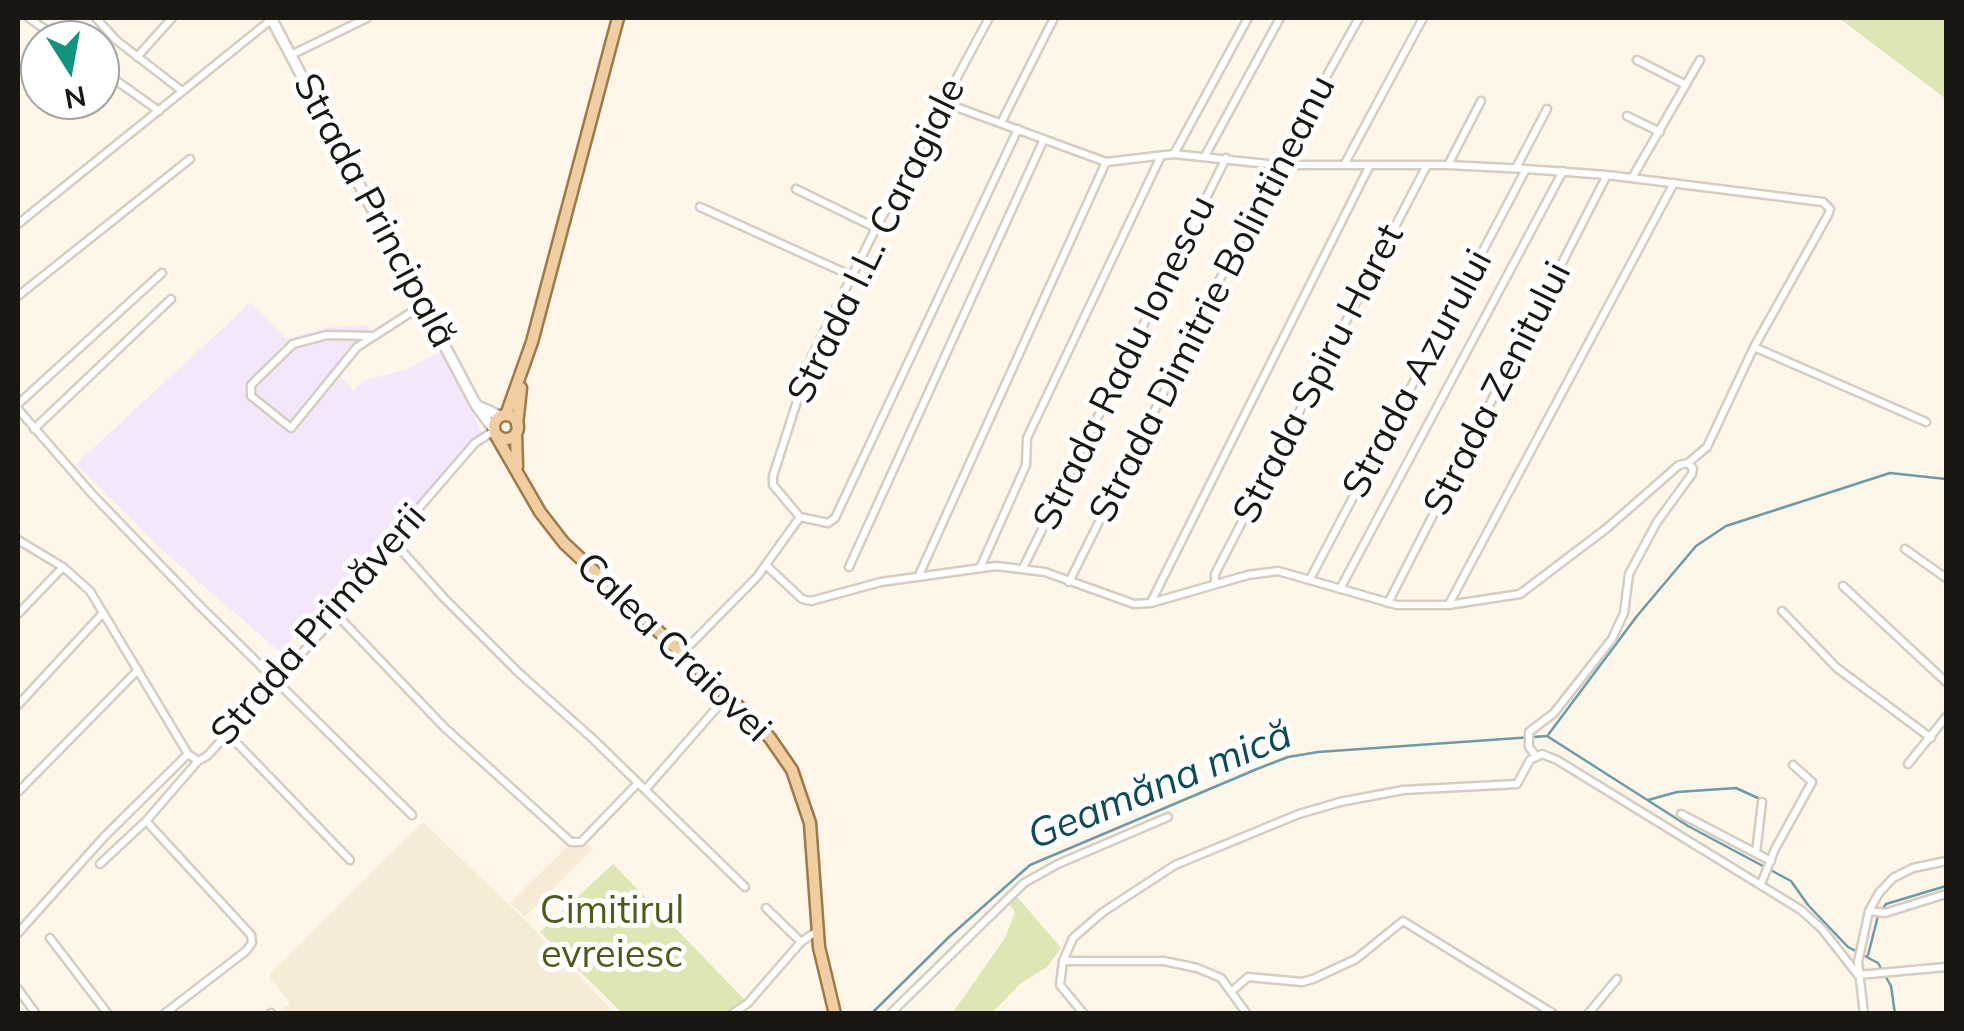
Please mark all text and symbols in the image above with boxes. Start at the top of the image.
north arrow [20,20,120,120]
street label: Strada Principală [283,66,465,356]
street label: Strada Dimitrie Bolintineanu [1080,68,1346,530]
street label: Strada I.L. Caragiale [778,71,976,411]
text: N [62,79,89,117]
street label: Strada Radu Ionescu [1024,188,1226,538]
street label: Strada Spiru Haret [1224,217,1414,531]
street label: Strada Azurului [1334,242,1502,506]
street label: Strada Zenitului [1415,255,1581,523]
street label: Strada Primăverii [202,495,436,755]
street label: Calea Craiovei [566,544,780,752]
water label: Geamăna mică [1021,711,1299,861]
park label: Cimitirul evreiesc [540,889,684,978]

